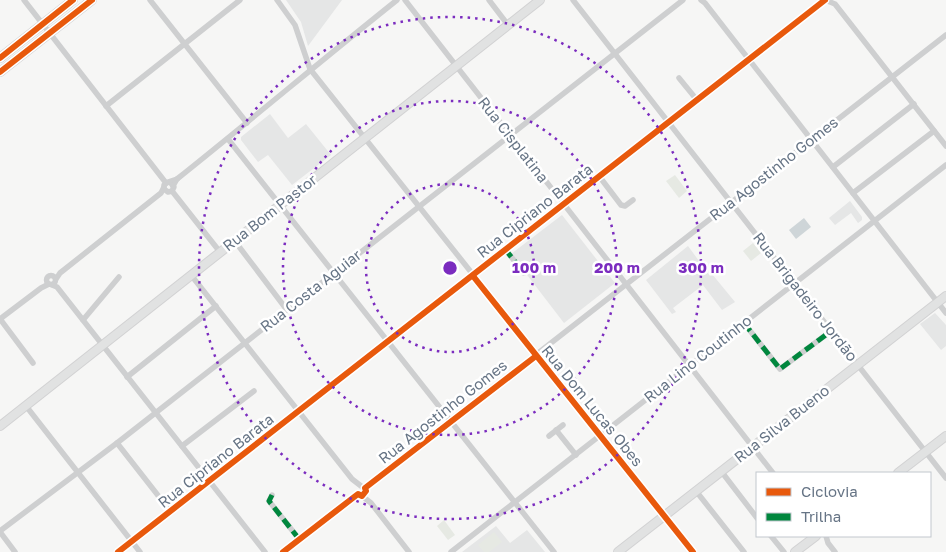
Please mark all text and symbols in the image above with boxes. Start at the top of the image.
street label: Rua Cisplatina [475,93,553,186]
street label: Rua Agostinho Gomes [706,112,841,224]
street label: Rua Cipriano Barata [473,159,596,261]
street label: Rua Bom Pastor [219,170,320,254]
street label: Rua Brigadeiro Jordão [750,228,862,365]
street label: Rua Costa Aguiar [256,245,365,335]
text: 100 m [512,258,556,276]
text: 200 m [594,258,640,276]
text: 300 m [678,258,724,276]
centre of rings [441,259,459,277]
street label: Rua Lino Coutinho [640,311,755,406]
street label: Rua Dom Lucas Obes [538,341,647,469]
street label: Rua Agostinho Gomes [375,355,510,467]
street label: Rua Silva Bueno [730,381,832,466]
street label: Rua Cipriano Barata [154,409,277,511]
legend [756,472,931,537]
text: Ciclovia [801,482,858,500]
text: Trilha [801,507,841,525]

